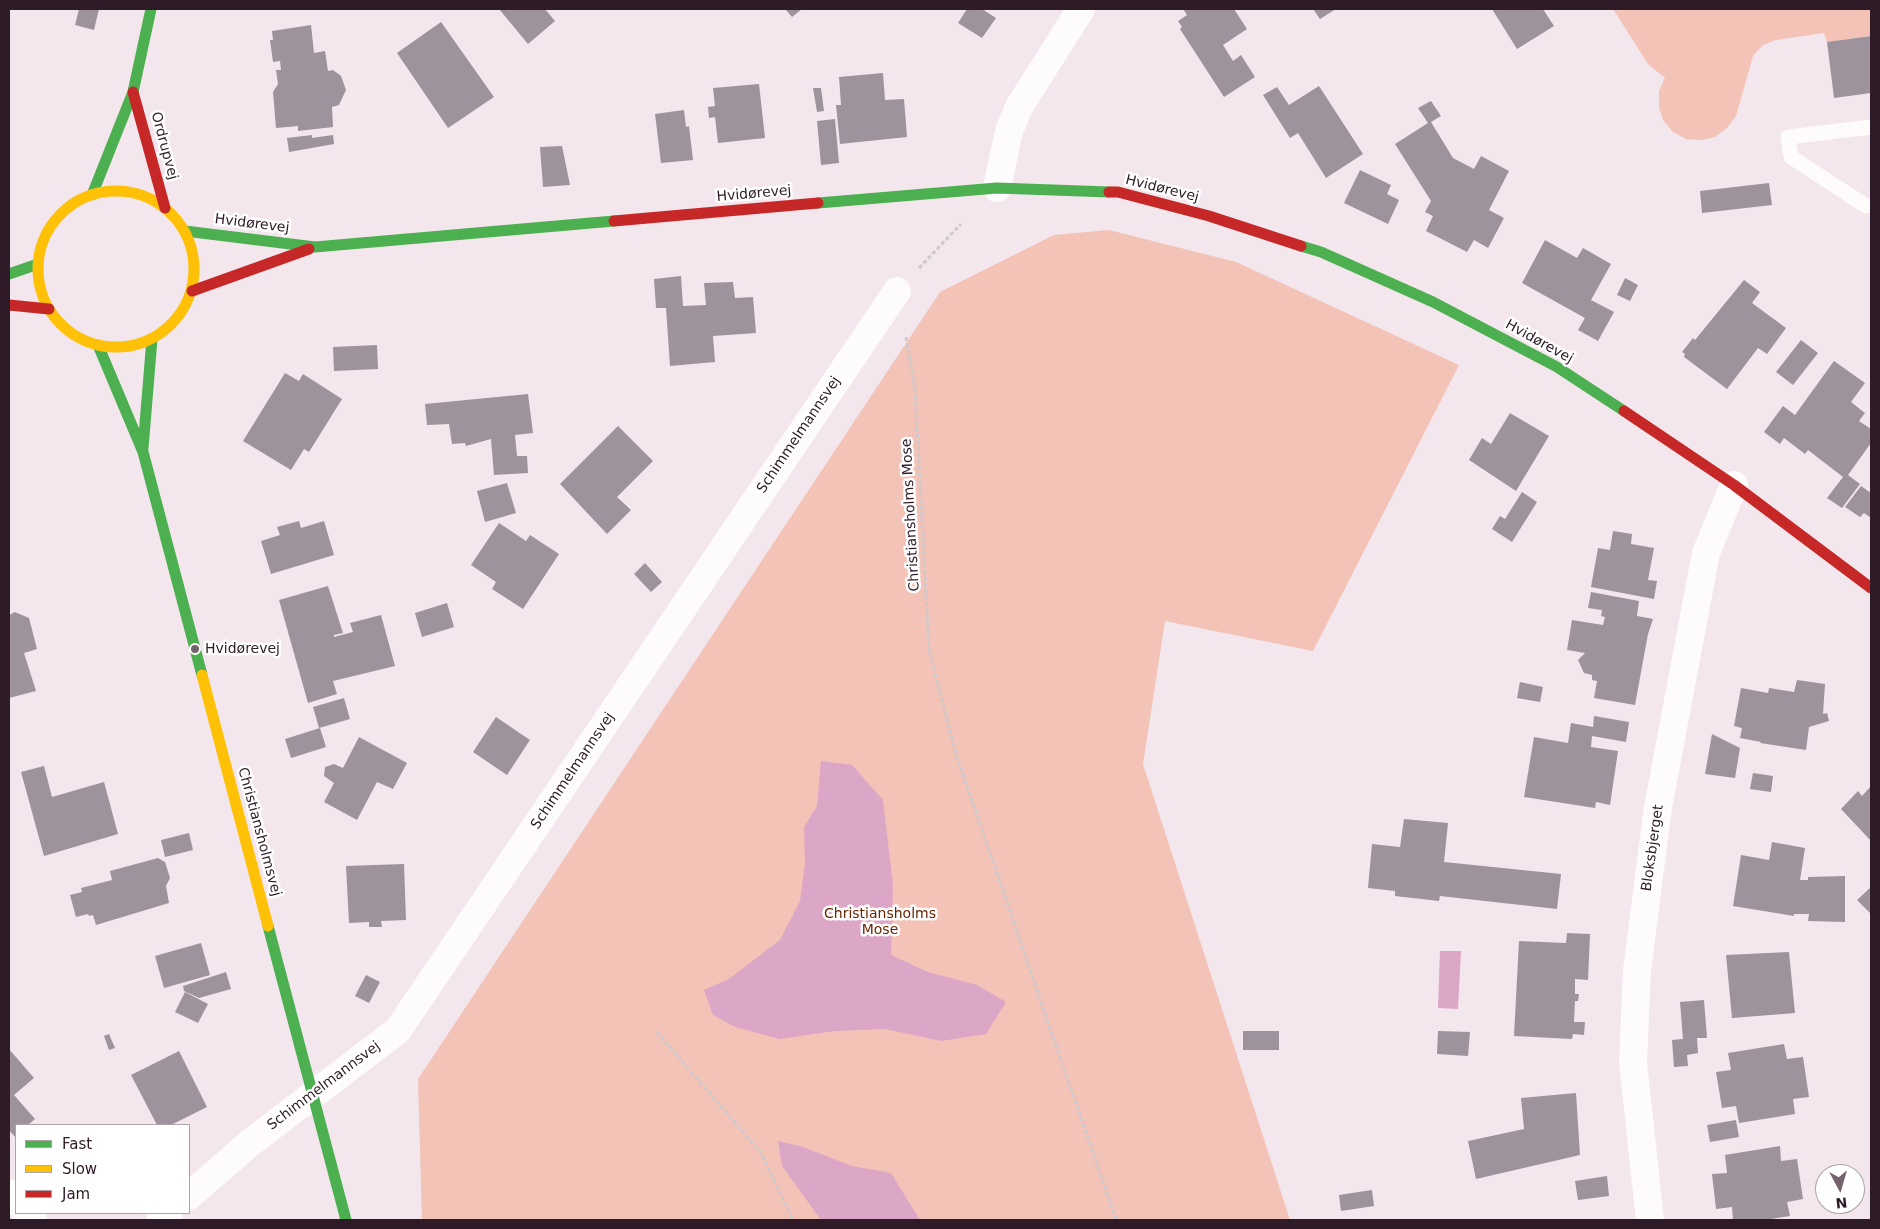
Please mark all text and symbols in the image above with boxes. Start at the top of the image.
street label: Ordrupvej [147,110,181,182]
street label: Hvidørevej [1124,172,1200,206]
street label: Hvidørevej [716,182,792,206]
street label: Hvidørevej [214,211,290,237]
street label: Hvidørevej [1502,316,1576,368]
street label: Schimmelmannsvej [754,373,844,497]
street label: Christiansholms Mose [899,438,923,592]
place label: Hvidørevej [205,641,280,657]
marker: Hvidørevej [189,643,201,655]
street label: Schimmelmannsvej [528,709,618,833]
street label: Christiansholmsvej [234,766,284,898]
street label: Bloksbjerget [1639,804,1667,892]
park label: Christiansholms Mose [824,906,936,939]
street label: Schimmelmannsvej [264,1038,384,1134]
legend [15,1124,190,1214]
text: Fast [62,1135,92,1153]
text: Slow [62,1160,97,1178]
north arrow [1815,1164,1865,1214]
text: Jam [62,1185,90,1203]
text: N [1835,1194,1848,1211]

